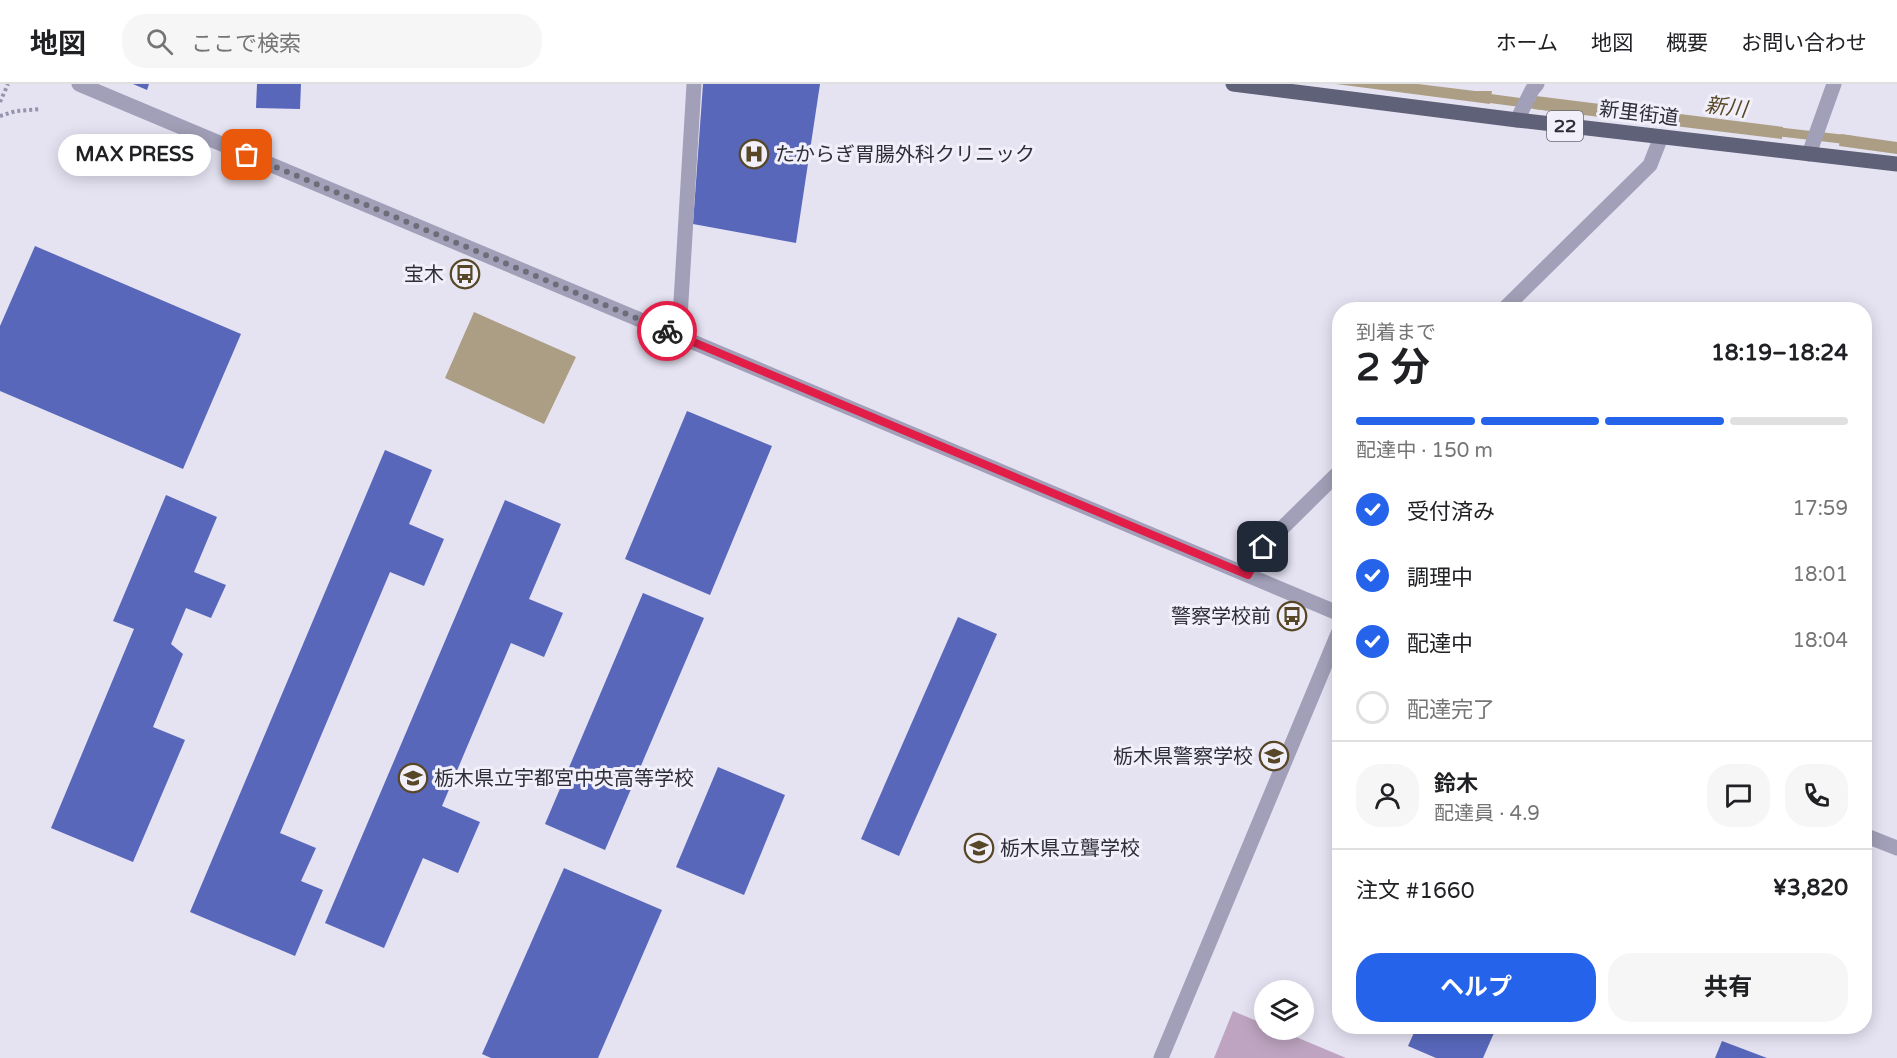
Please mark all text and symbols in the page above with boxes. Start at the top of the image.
search box [122,14,542,68]
icon: search [143,25,176,58]
text: 地図 [30,27,86,61]
text: ここで検索 [191,31,301,57]
text: ホーム [1496,31,1558,56]
text: 地図 [1591,31,1633,56]
text: 概要 [1666,31,1708,56]
text: お問い合わせ [1741,31,1867,56]
water label: 新川 [1704,93,1750,123]
street label: 新里街道 [1598,97,1680,131]
road number: 22 [1547,111,1583,141]
pin [221,129,272,180]
callout: MAX PRESS [58,134,211,176]
icon: bag [230,138,263,171]
hospital icon: たからぎ胃腸外科クリニック [738,138,770,170]
text: MAX PRESS [75,143,194,167]
place label: たからぎ胃腸外科クリニック [775,143,1035,167]
bus stop icon: 宝木 [449,258,481,290]
place label: 宝木 [404,263,444,287]
courier [637,301,697,361]
icon: bike [651,315,684,348]
text: 到着まで [1356,321,1436,345]
text: 18:19–18:24 [1711,340,1848,366]
text: 2 分 [1356,344,1430,391]
text: 配達中 · 150 m [1356,439,1493,463]
icon: check [1356,493,1389,526]
text: 17:59 [1793,497,1848,521]
text: 受付済み [1407,499,1495,525]
pin [1237,521,1288,572]
icon: home [1246,530,1279,563]
icon: check [1356,559,1389,592]
text: 18:01 [1793,563,1848,587]
text: 調理中 [1407,565,1473,591]
bus stop icon: 警察学校前 [1276,600,1308,632]
place label: 警察学校前 [1171,605,1271,629]
icon: check [1356,625,1389,658]
text: 18:04 [1793,629,1848,653]
text: 配達中 [1407,631,1473,657]
text: 配達完了 [1407,697,1495,723]
school or university icon: 栃木県警察学校 [1258,740,1290,772]
place label: 栃木県警察学校 [1113,745,1253,769]
school or university icon: 栃木県立宇都宮中央高等学校 [397,762,429,794]
button: person [1356,764,1419,827]
button: chat [1707,764,1770,827]
button: phone [1785,764,1848,827]
place label: 栃木県立宇都宮中央高等学校 [434,767,694,791]
text: 鈴木 [1434,771,1478,797]
text: 配達員 · 4.9 [1434,802,1540,826]
school or university icon: 栃木県立聾学校 [963,832,995,864]
place label: 栃木県立聾学校 [1000,837,1140,861]
text: ¥3,820 [1773,875,1848,901]
text: 注文 #1660 [1356,878,1474,904]
button: ヘルプ [1356,953,1596,1022]
button: 共有 [1608,953,1848,1022]
map controls [1254,980,1314,1040]
button: layers [1254,980,1314,1040]

